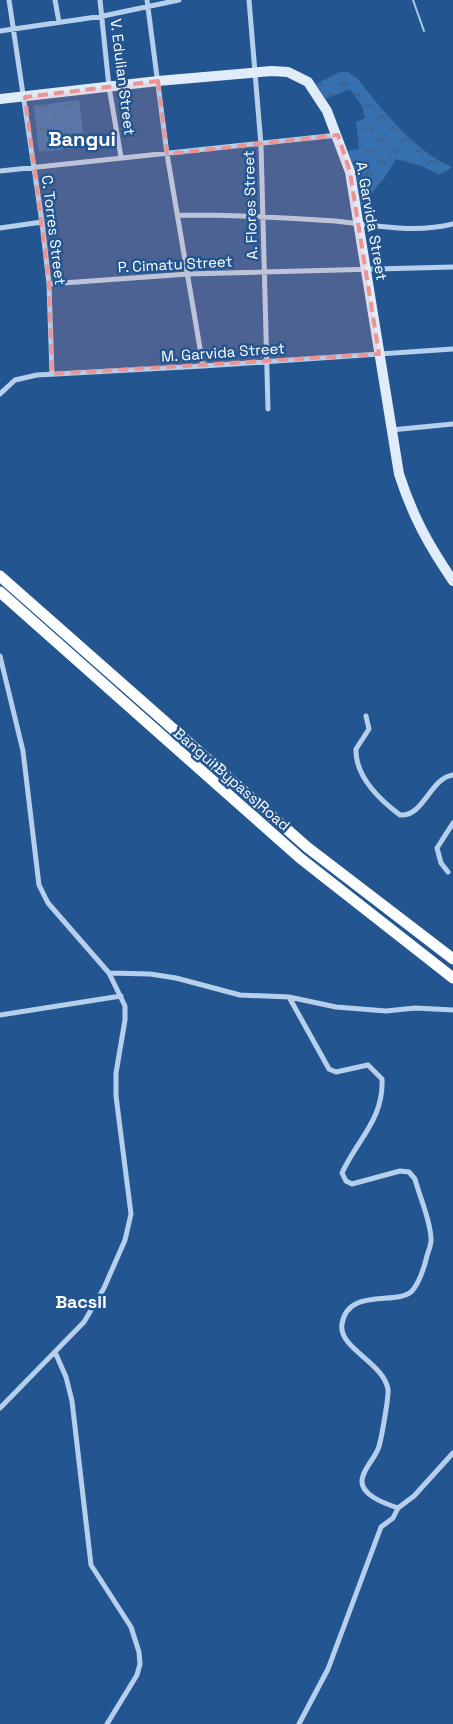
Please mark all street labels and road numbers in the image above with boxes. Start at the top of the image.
street label: V. Edulian Street [106,18,140,137]
street label: A. Flores Street [239,150,261,260]
street label: A. Garvida Street [352,160,392,282]
street label: C. Torres Street [38,174,70,286]
street label: P. Cimatu Street [117,252,233,276]
street label: M. Garvida Street [160,338,286,366]
street label: Bangui Bypass Road [170,723,294,835]

